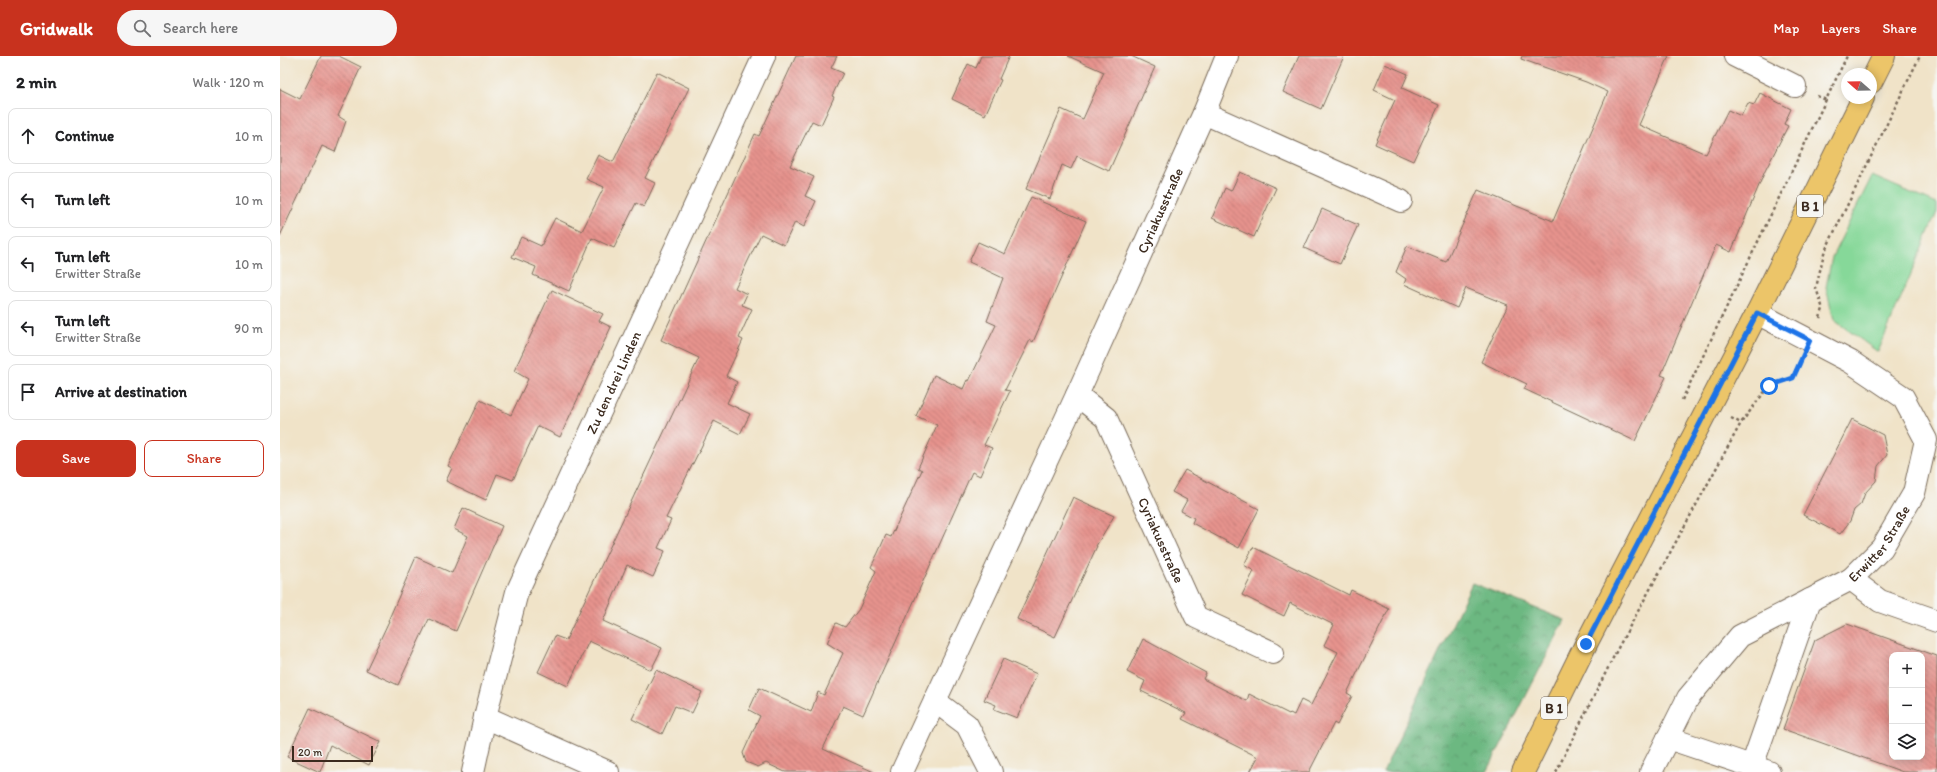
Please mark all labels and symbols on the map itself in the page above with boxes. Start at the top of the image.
north arrow [1841,68,1877,104]
street label: Cyriakusstraße [1133,165,1187,256]
road number: B 1 [1797,195,1823,217]
street label: Zu den drei Linden [583,328,645,436]
route start [1760,377,1778,395]
street label: Cyriakusstraße [1134,495,1188,586]
street label: Erwitter Straße [1844,502,1914,586]
route end [1577,635,1595,653]
road number: B 1 [1541,697,1567,719]
scale bar [292,744,373,763]

